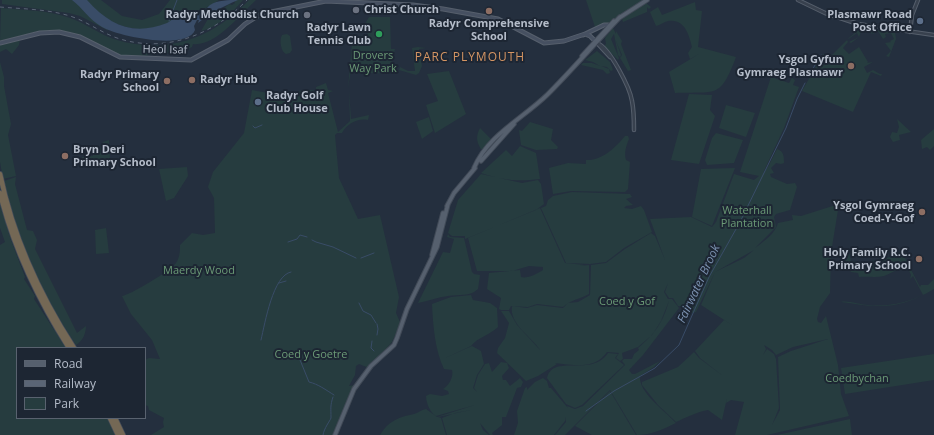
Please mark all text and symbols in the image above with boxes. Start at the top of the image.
place label: Christ Church [364,3,439,17]
marker: Christ Church [351,5,361,15]
marker: Radyr Comprehensive School [484,6,494,16]
place label: Radyr Methodist Church [166,8,299,22]
place label: Plasmawr Road Post Office [827,8,912,34]
marker: Radyr Methodist Church [302,10,312,20]
marker: Plasmawr Road Post Office [915,16,925,26]
place label: Radyr Comprehensive School [429,17,549,43]
place label: Radyr Lawn Tennis Club [307,21,371,47]
marker: Radyr Lawn Tennis Club [374,29,384,39]
street label: Heol Isaf [143,43,187,57]
park label: Drovers Way Park [349,49,397,75]
district label: PARC PLYMOUTH [415,51,525,65]
place label: Ysgol Gyfun Gymraeg Plasmawr [737,53,843,79]
marker: Ysgol Gyfun Gymraeg Plasmawr [846,61,856,71]
place label: Radyr Primary School [80,68,159,94]
place label: Radyr Hub [200,73,258,87]
marker: Radyr Hub [187,75,197,85]
marker: Radyr Primary School [162,76,172,86]
place label: Radyr Golf Club House [266,89,328,115]
marker: Radyr Golf Club House [253,97,263,107]
place label: Bryn Deri Primary School [73,143,156,169]
marker: Bryn Deri Primary School [60,151,70,161]
place label: Ysgol Gymraeg Coed-Y-Gof [833,199,914,225]
park label: Waterhall Plantation [721,204,773,230]
marker: Ysgol Gymraeg Coed-Y-Gof [917,207,927,217]
water label: Fairwater Brook [675,243,723,325]
place label: Holy Family R.C. Primary School [823,246,911,272]
marker: Holy Family R.C. Primary School [914,254,924,264]
park label: Maerdy Wood [163,264,235,278]
park label: Coed y Gof [599,295,655,309]
legend [16,347,146,419]
park label: Coed y Goetre [274,348,348,362]
text: Road [54,355,83,372]
park label: Coedbychan [825,372,889,386]
text: Railway [54,375,96,392]
text: Park [54,395,79,412]

